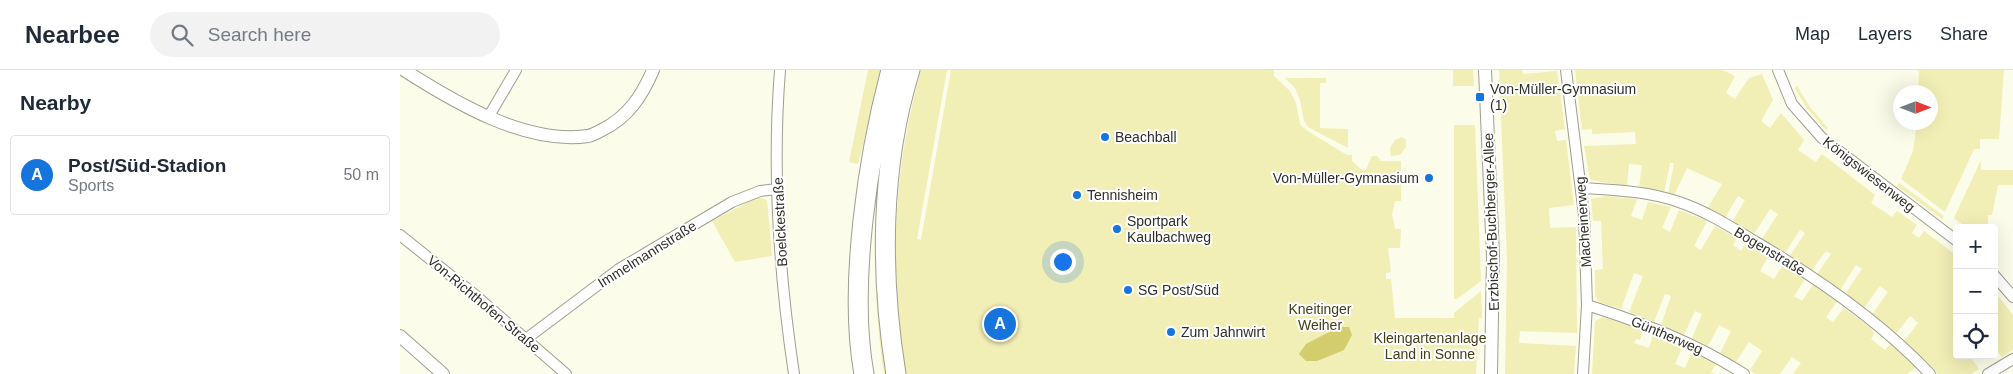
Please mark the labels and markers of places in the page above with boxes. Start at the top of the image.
place label: Von-Müller-Gymnasium (1) [1490,81,1636,113]
marker: Von-Müller-Gymnasium (1) [1474,91,1486,103]
place label: Beachball [1115,129,1177,145]
marker: Beachball [1099,131,1111,143]
place label: Von-Müller-Gymnasium [1273,170,1419,186]
marker: Von-Müller-Gymnasium [1423,172,1435,184]
place label: Tennisheim [1087,187,1158,203]
marker: Tennisheim [1071,189,1083,201]
place label: Sportpark Kaulbachweg [1127,213,1211,245]
marker: Sportpark Kaulbachweg [1111,223,1123,235]
place label: SG Post/Süd [1138,282,1219,298]
marker: SG Post/Süd [1122,284,1134,296]
pin: A [984,305,1016,343]
place label: Zum Jahnwirt [1181,324,1265,340]
marker: Zum Jahnwirt [1165,326,1177,338]

